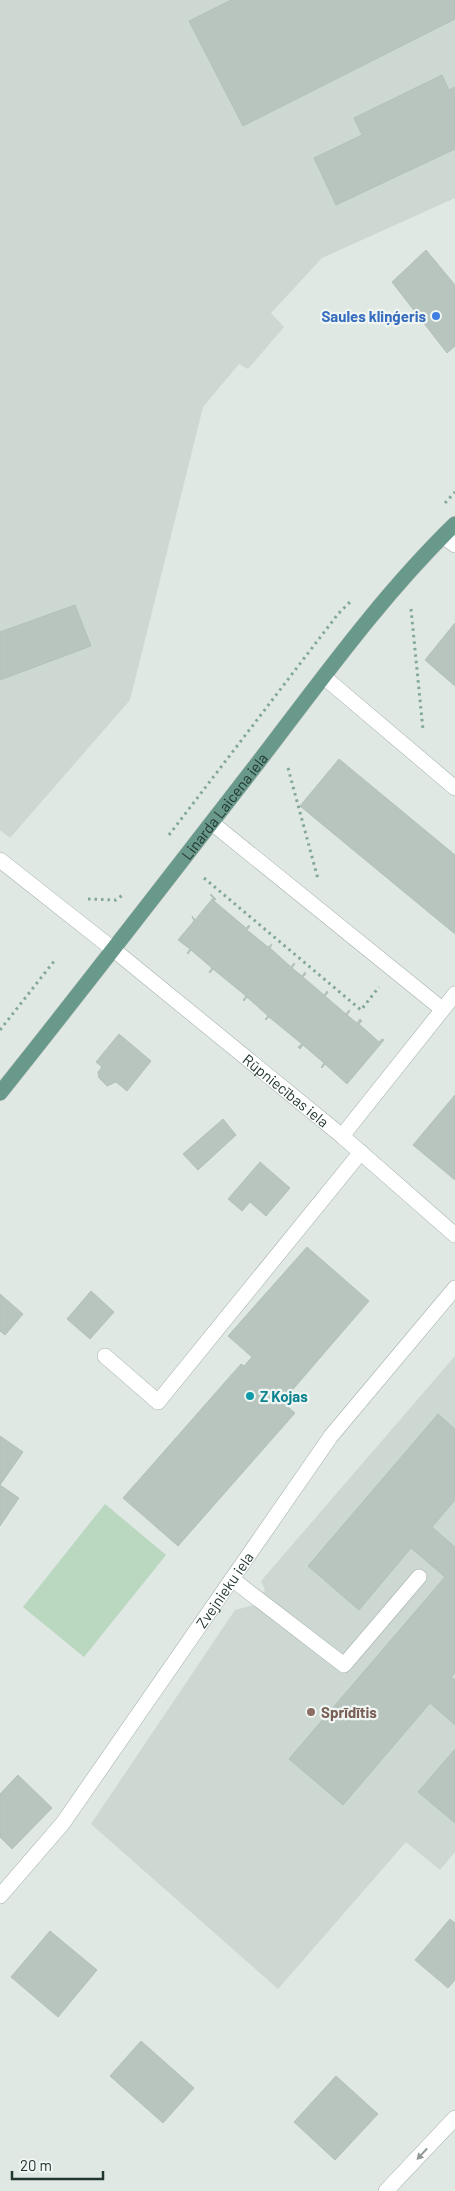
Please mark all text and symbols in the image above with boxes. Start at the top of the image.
place label: Saules kliņģeris [321,307,426,325]
marker: Saules kliņģeris [430,310,442,322]
street label: Linarda Laicena iela [177,749,271,863]
street label: Rūpniecības iela [239,1050,333,1131]
place label: Z Kojas [260,1387,308,1405]
marker: Z Kojas [244,1390,256,1402]
street label: Zvejnieku iela [192,1548,257,1631]
place label: Sprīdītis [321,1703,377,1721]
marker: Sprīdītis [305,1706,317,1718]
scale bar [12,2148,104,2180]
one-way arrow [416,2148,428,2160]
text: 20 m [20,2156,52,2174]

